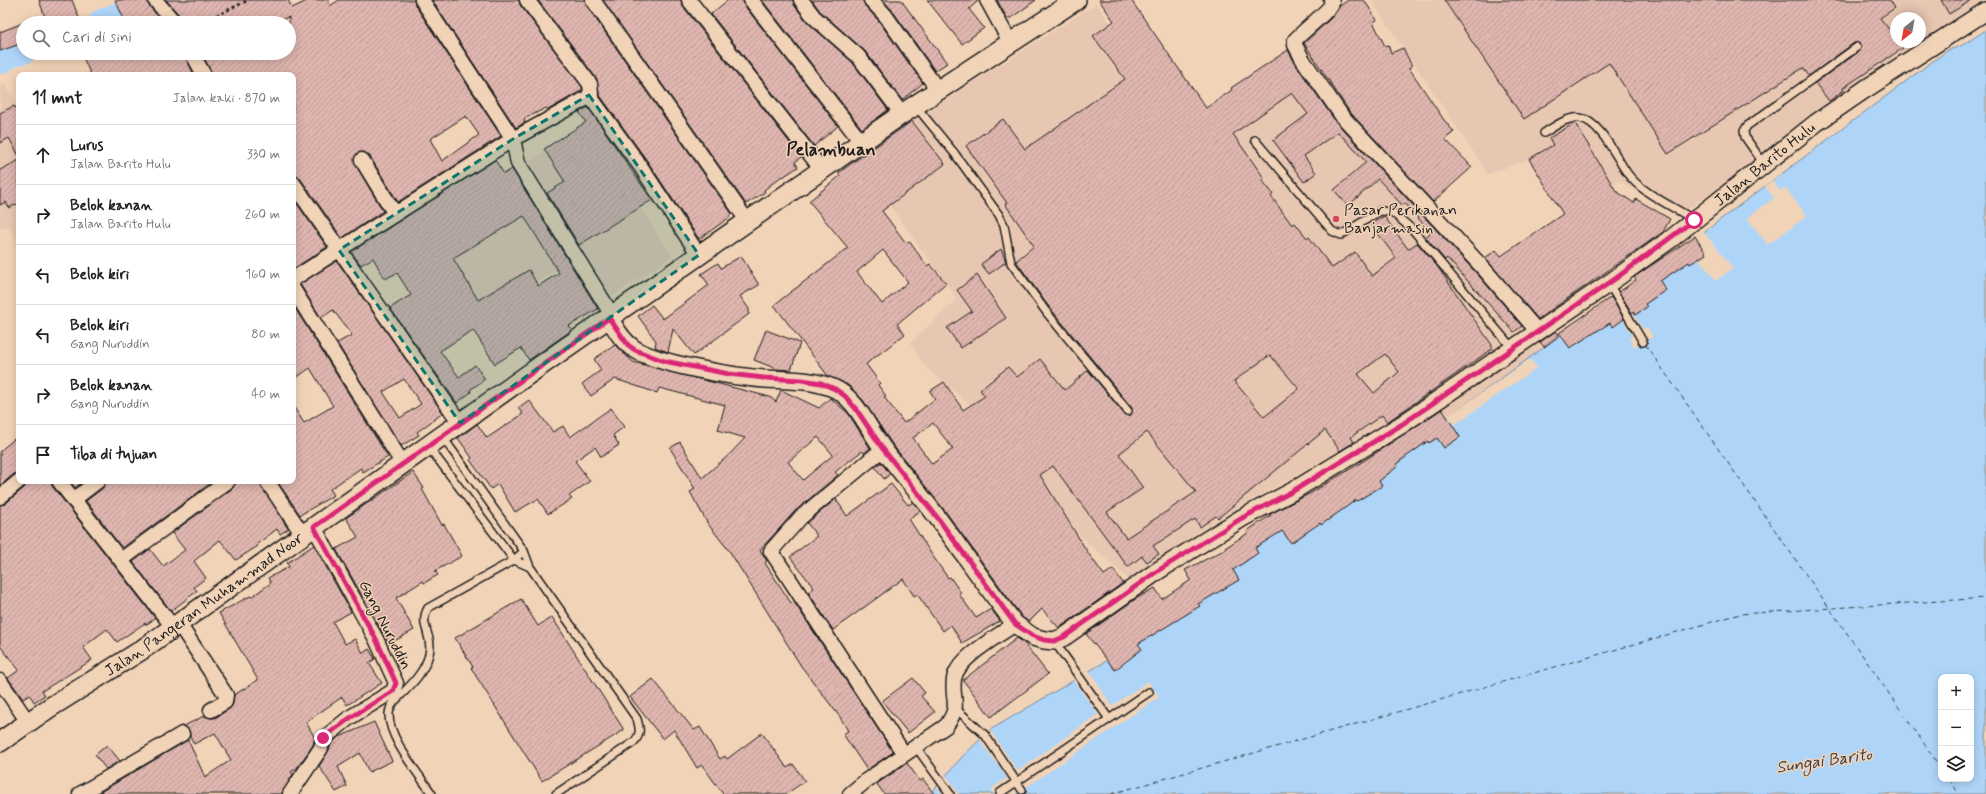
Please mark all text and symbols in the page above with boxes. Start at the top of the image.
north arrow [1890,12,1926,48]
search box [16,16,296,60]
icon: search [30,27,52,49]
text: Cari di sini [62,28,132,48]
text: 11 mnt [32,87,82,109]
text: Jalan kaki · 870 m [172,90,280,107]
street label: Jalan Barito Hulu [1710,117,1820,211]
text: Lurus [70,136,103,156]
district label: Pelambuan [786,138,876,162]
icon: ahead [32,144,54,166]
text: 330 m [247,146,280,163]
text: Jalan Barito Hulu [70,156,171,173]
text: Belok kanan [70,196,153,216]
place label: Pasar Perikanan Banjarmasin [1344,200,1457,239]
icon: right [32,204,54,226]
text: 260 m [245,206,280,223]
route start [1685,211,1703,229]
marker: Pasar Perikanan Banjarmasin [1331,214,1341,224]
text: Jalan Barito Hulu [70,216,171,233]
icon: left [32,264,54,286]
text: Belok kiri [70,265,129,285]
text: 160 m [245,266,280,283]
text: Belok kiri [70,316,129,336]
icon: left [32,324,54,346]
text: 80 m [251,326,280,343]
text: Gang Nuruddin [70,336,149,353]
text: Belok kanan [70,376,153,396]
icon: right [32,384,54,406]
text: 40 m [251,386,280,403]
text: Gang Nuruddin [70,396,149,413]
icon: arrive [32,444,54,466]
text: Tiba di tujuan [70,445,157,465]
street label: Jalan Pangeran Muhammad Noor [101,527,308,681]
street label: Gang Nuruddin [353,577,417,674]
map controls [1938,674,1974,782]
button: + [1938,674,1974,710]
button: − [1938,710,1974,746]
route end [314,729,332,747]
water label: Sungai Barito [1775,743,1874,781]
button: layers [1938,746,1974,782]

